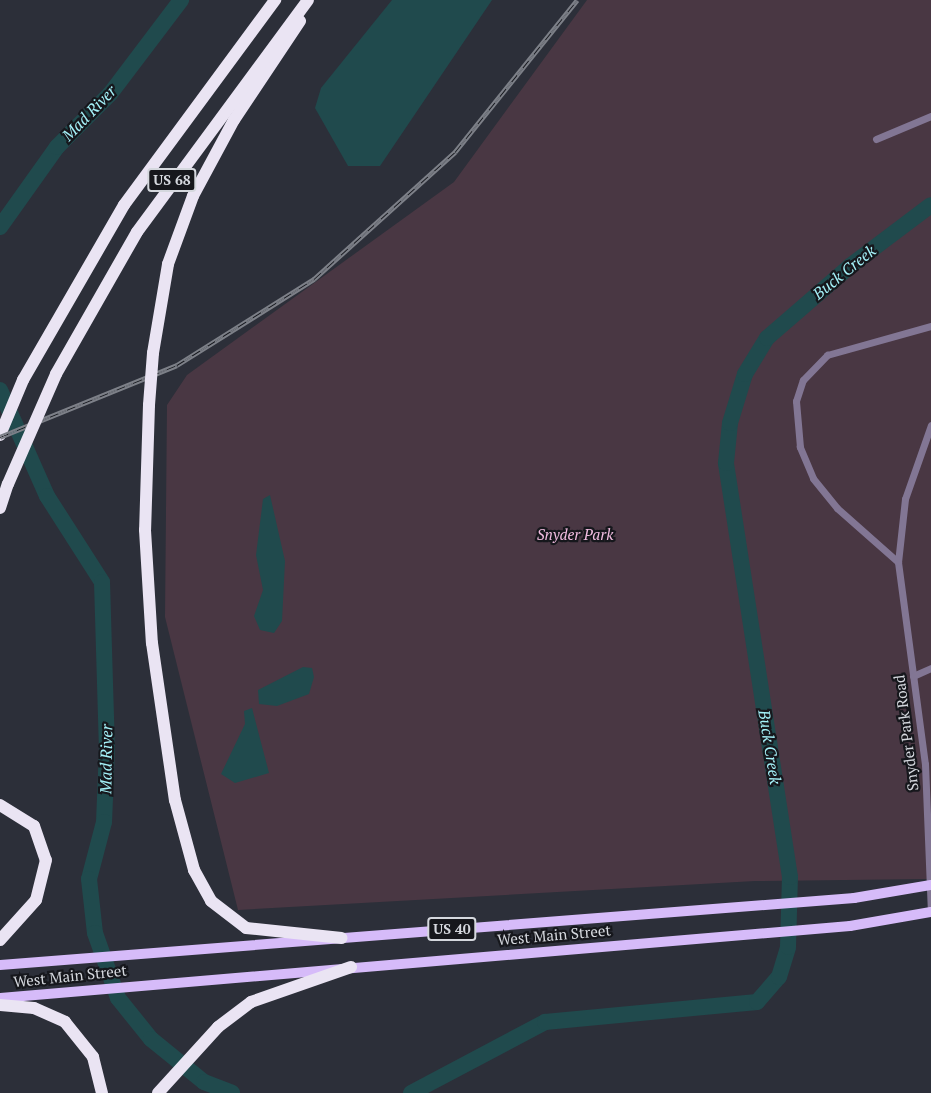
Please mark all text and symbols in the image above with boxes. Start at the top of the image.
water label: Mad River [58,81,120,145]
road number: US 68 [146,169,198,191]
water label: Buck Creek [809,241,879,303]
park label: Snyder Park [537,526,613,544]
street label: Snyder Park Road [890,674,922,792]
water label: Buck Creek [755,708,785,786]
water label: Mad River [96,724,116,794]
road number: US 40 [426,918,478,940]
street label: West Main Street [496,921,612,949]
street label: West Main Street [12,961,128,991]

